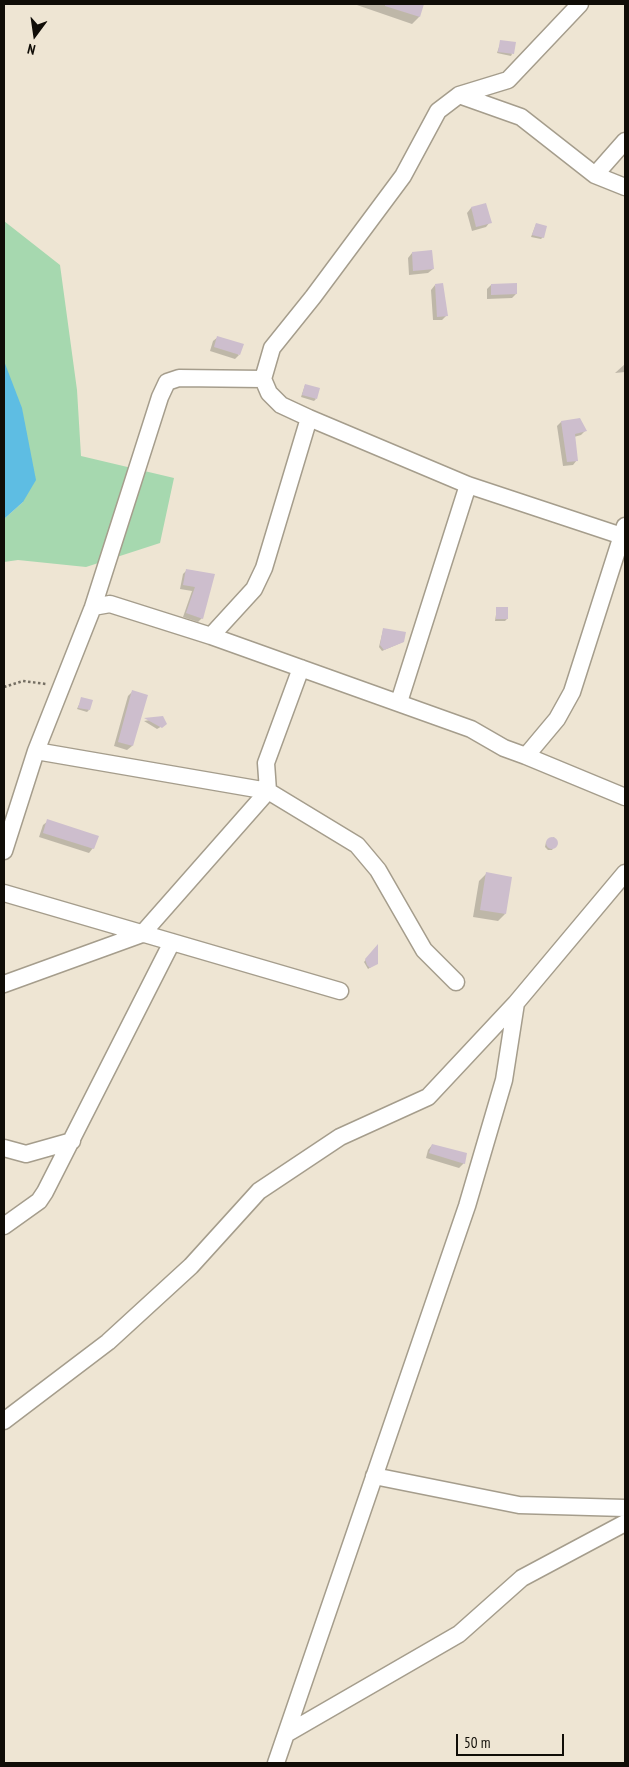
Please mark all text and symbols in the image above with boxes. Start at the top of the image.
north arrow [10,10,60,60]
text: N [26,40,37,59]
scale bar [459,1724,566,1756]
text: 50 m [464,1733,490,1752]

